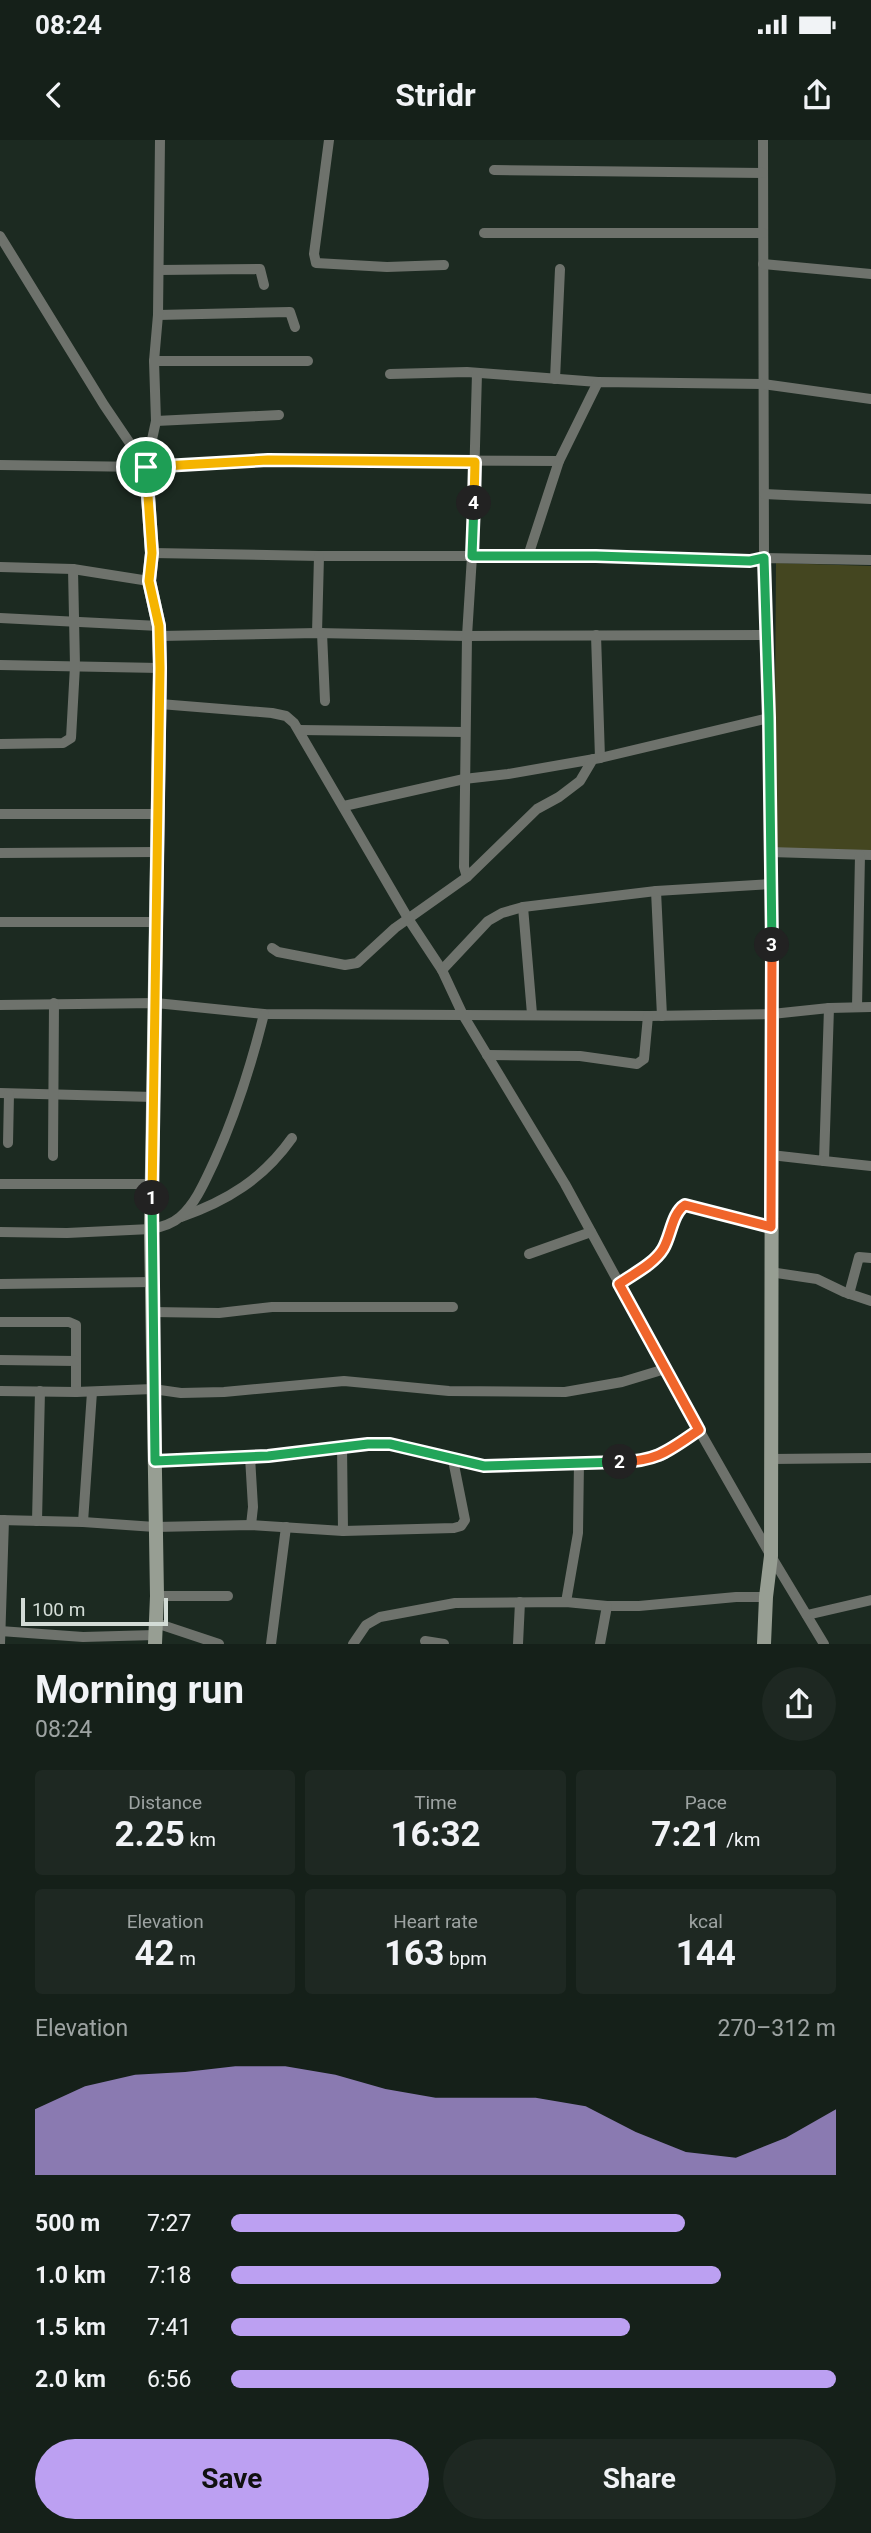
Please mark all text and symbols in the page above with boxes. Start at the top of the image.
text: 08:24 [35,10,102,40]
icon: back [35,76,73,114]
text: Stridr [395,76,476,114]
icon: share [798,76,836,114]
pin [116,437,176,497]
icon: arrive [127,448,165,486]
pin: 4 [456,486,491,520]
text: 4 [468,491,479,514]
pin: 3 [754,928,790,962]
text: 3 [766,933,777,956]
pin: 1 [134,1180,170,1216]
text: 1 [146,1186,157,1209]
pin: 2 [602,1444,638,1480]
text: 2 [614,1450,625,1473]
scale bar [21,1595,168,1627]
text: 100 m [32,1598,85,1621]
button: share [762,1667,836,1741]
text: Morning run [35,1668,244,1712]
text: 08:24 [35,1716,92,1743]
text: Distance [128,1791,202,1814]
text: Time [414,1791,457,1814]
text: Pace [685,1791,727,1814]
text: 2.25 [114,1814,185,1855]
text: 16:32 [390,1814,481,1855]
text: 7:21 [651,1814,721,1855]
text: km [185,1828,216,1851]
text: /km [721,1828,760,1851]
text: Elevation [127,1910,204,1933]
text: Heart rate [393,1910,478,1933]
text: kcal [689,1910,723,1933]
text: 42 [134,1933,175,1974]
text: 163 [384,1933,444,1974]
text: 144 [676,1933,736,1974]
text: m [175,1947,196,1970]
text: bpm [444,1947,487,1970]
text: Elevation [35,2015,128,2042]
text: 270–312 m [717,2015,836,2042]
text: 500 m [35,2210,100,2237]
text: 7:27 [147,2210,191,2237]
text: 1.0 km [35,2262,106,2289]
text: 7:18 [147,2262,191,2289]
text: 1.5 km [35,2314,106,2341]
text: 7:41 [147,2314,191,2341]
text: 2.0 km [35,2366,106,2393]
text: 6:56 [147,2366,191,2393]
button: Save [35,2439,429,2519]
button: Share [443,2439,836,2519]

